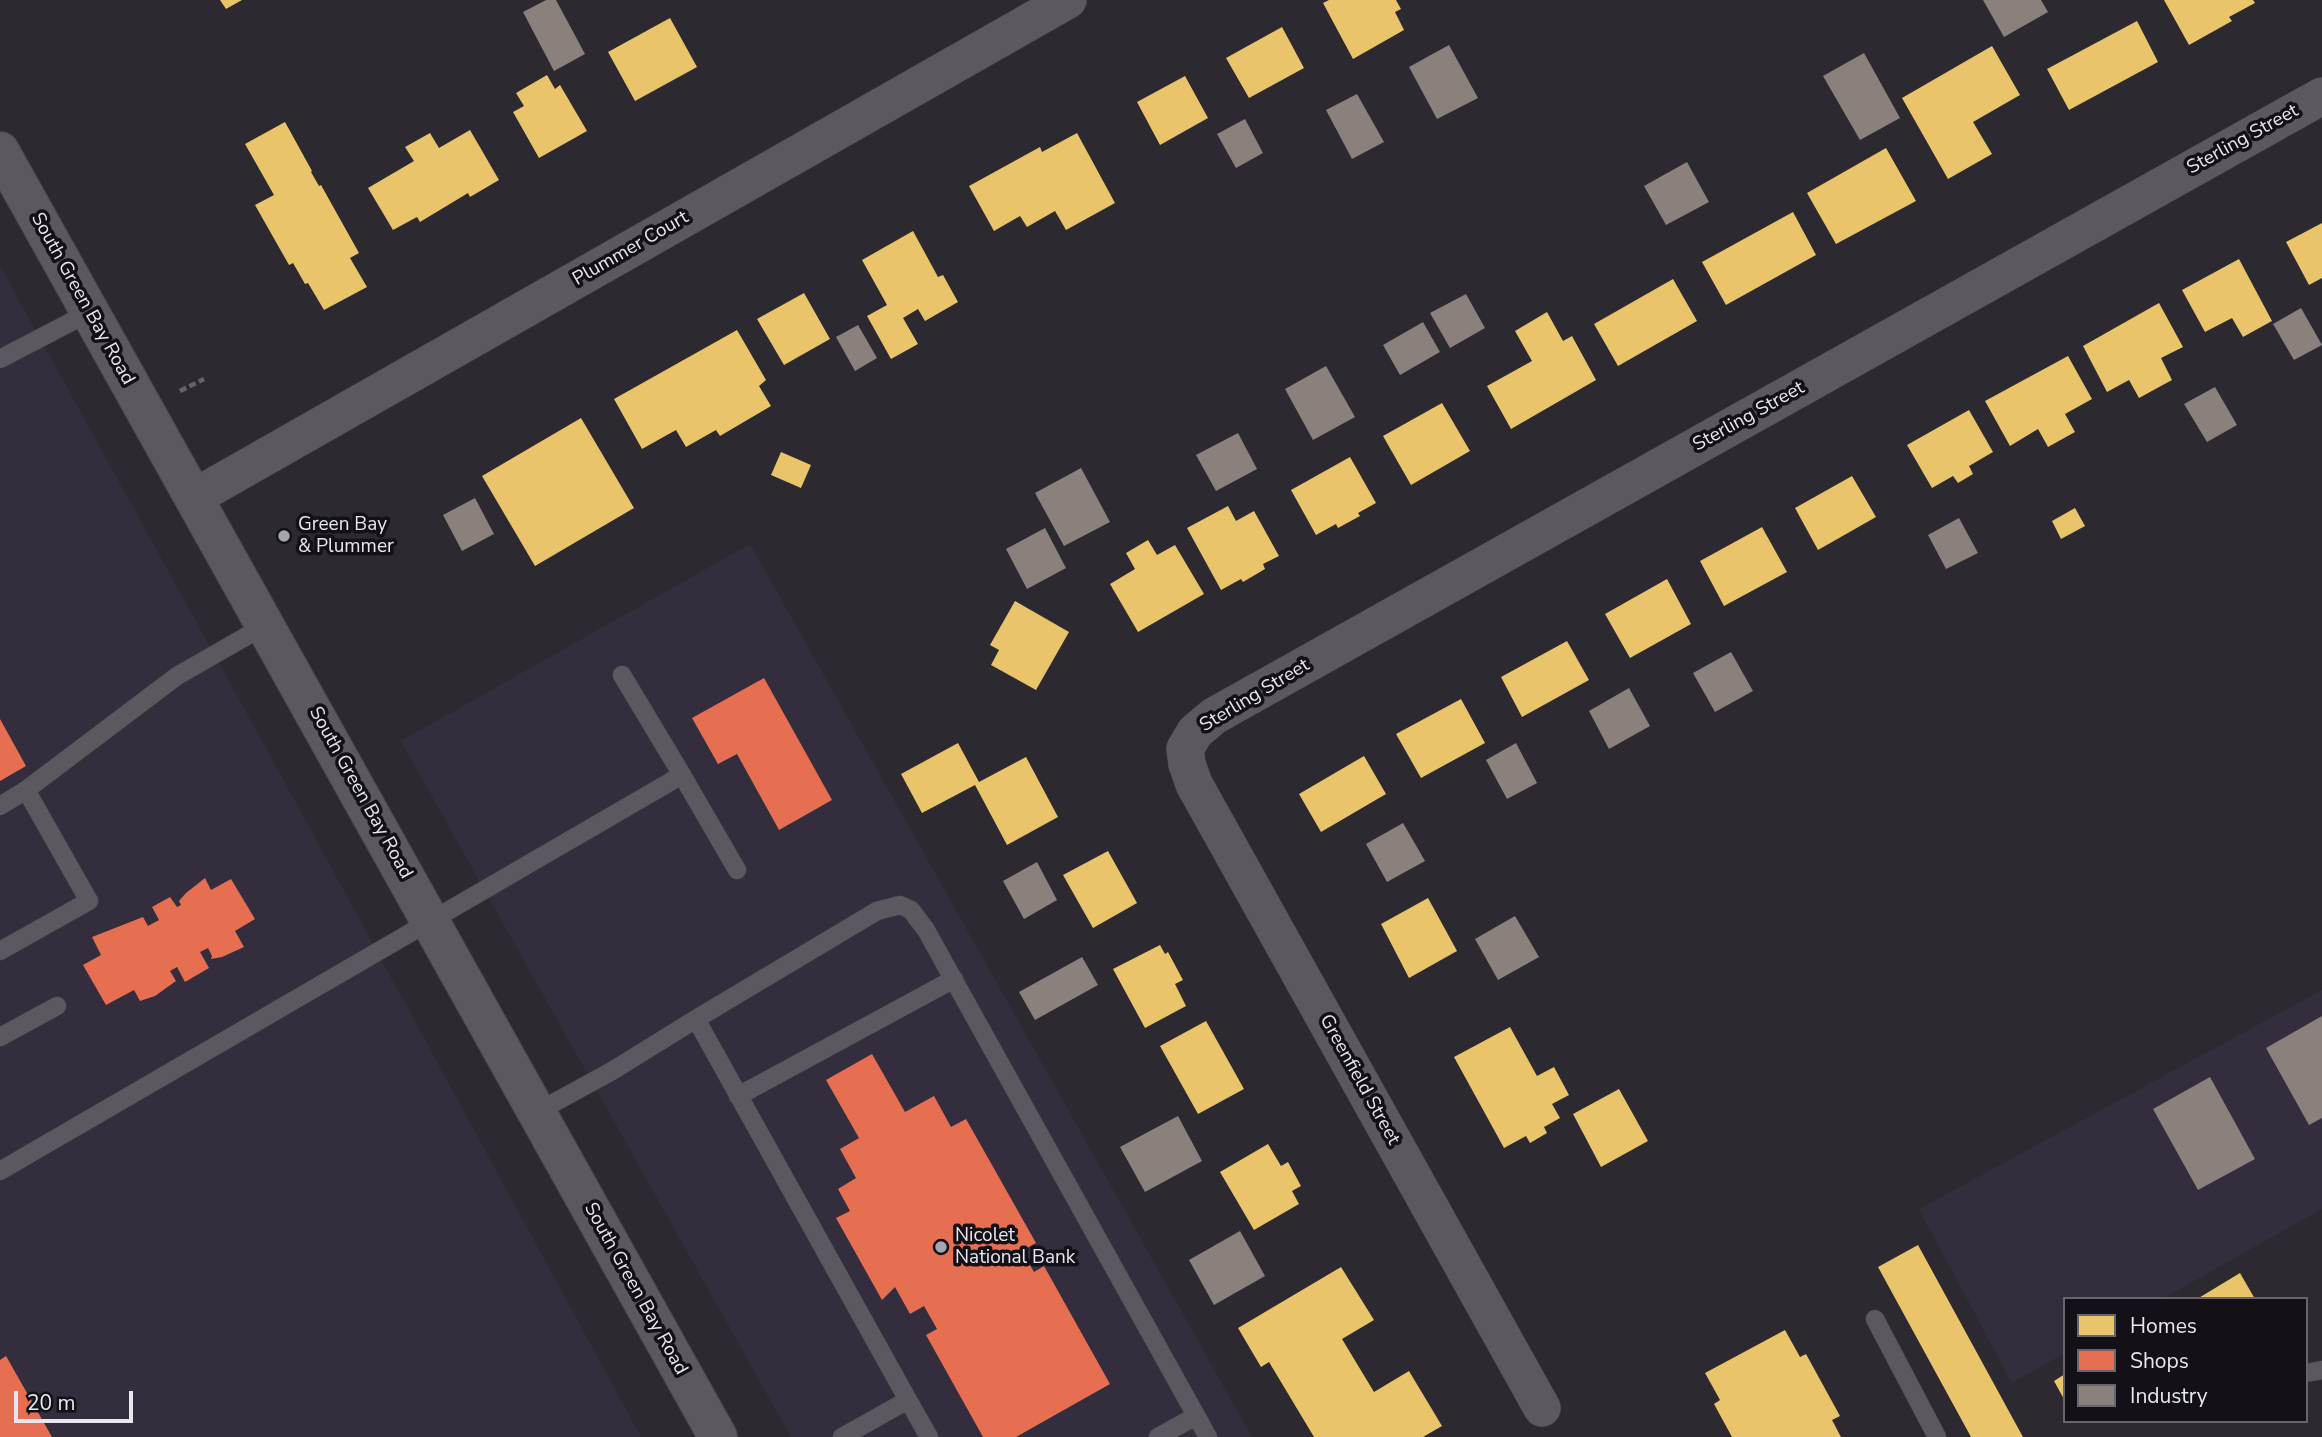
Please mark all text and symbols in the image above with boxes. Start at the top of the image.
street label: Sterling Street [2183,100,2303,180]
street label: Plummer Court [569,207,693,291]
street label: South Green Bay Road [25,209,139,389]
street label: Sterling Street [1689,377,1809,457]
place label: Green Bay & Plummer [298,514,394,558]
marker: Green Bay & Plummer [276,528,292,544]
street label: Sterling Street [1196,654,1314,738]
street label: South Green Bay Road [303,703,417,883]
street label: Greenfield Street [1314,1011,1404,1149]
street label: South Green Bay Road [578,1199,692,1379]
place label: Nicolet National Bank [955,1225,1075,1269]
marker: Nicolet National Bank [933,1239,949,1255]
legend [2063,1297,2308,1423]
text: Homes [2130,1312,2197,1340]
text: Shops [2130,1347,2189,1375]
scale bar [18,1378,136,1422]
text: Industry [2130,1382,2208,1410]
text: 20 m [27,1389,76,1417]

